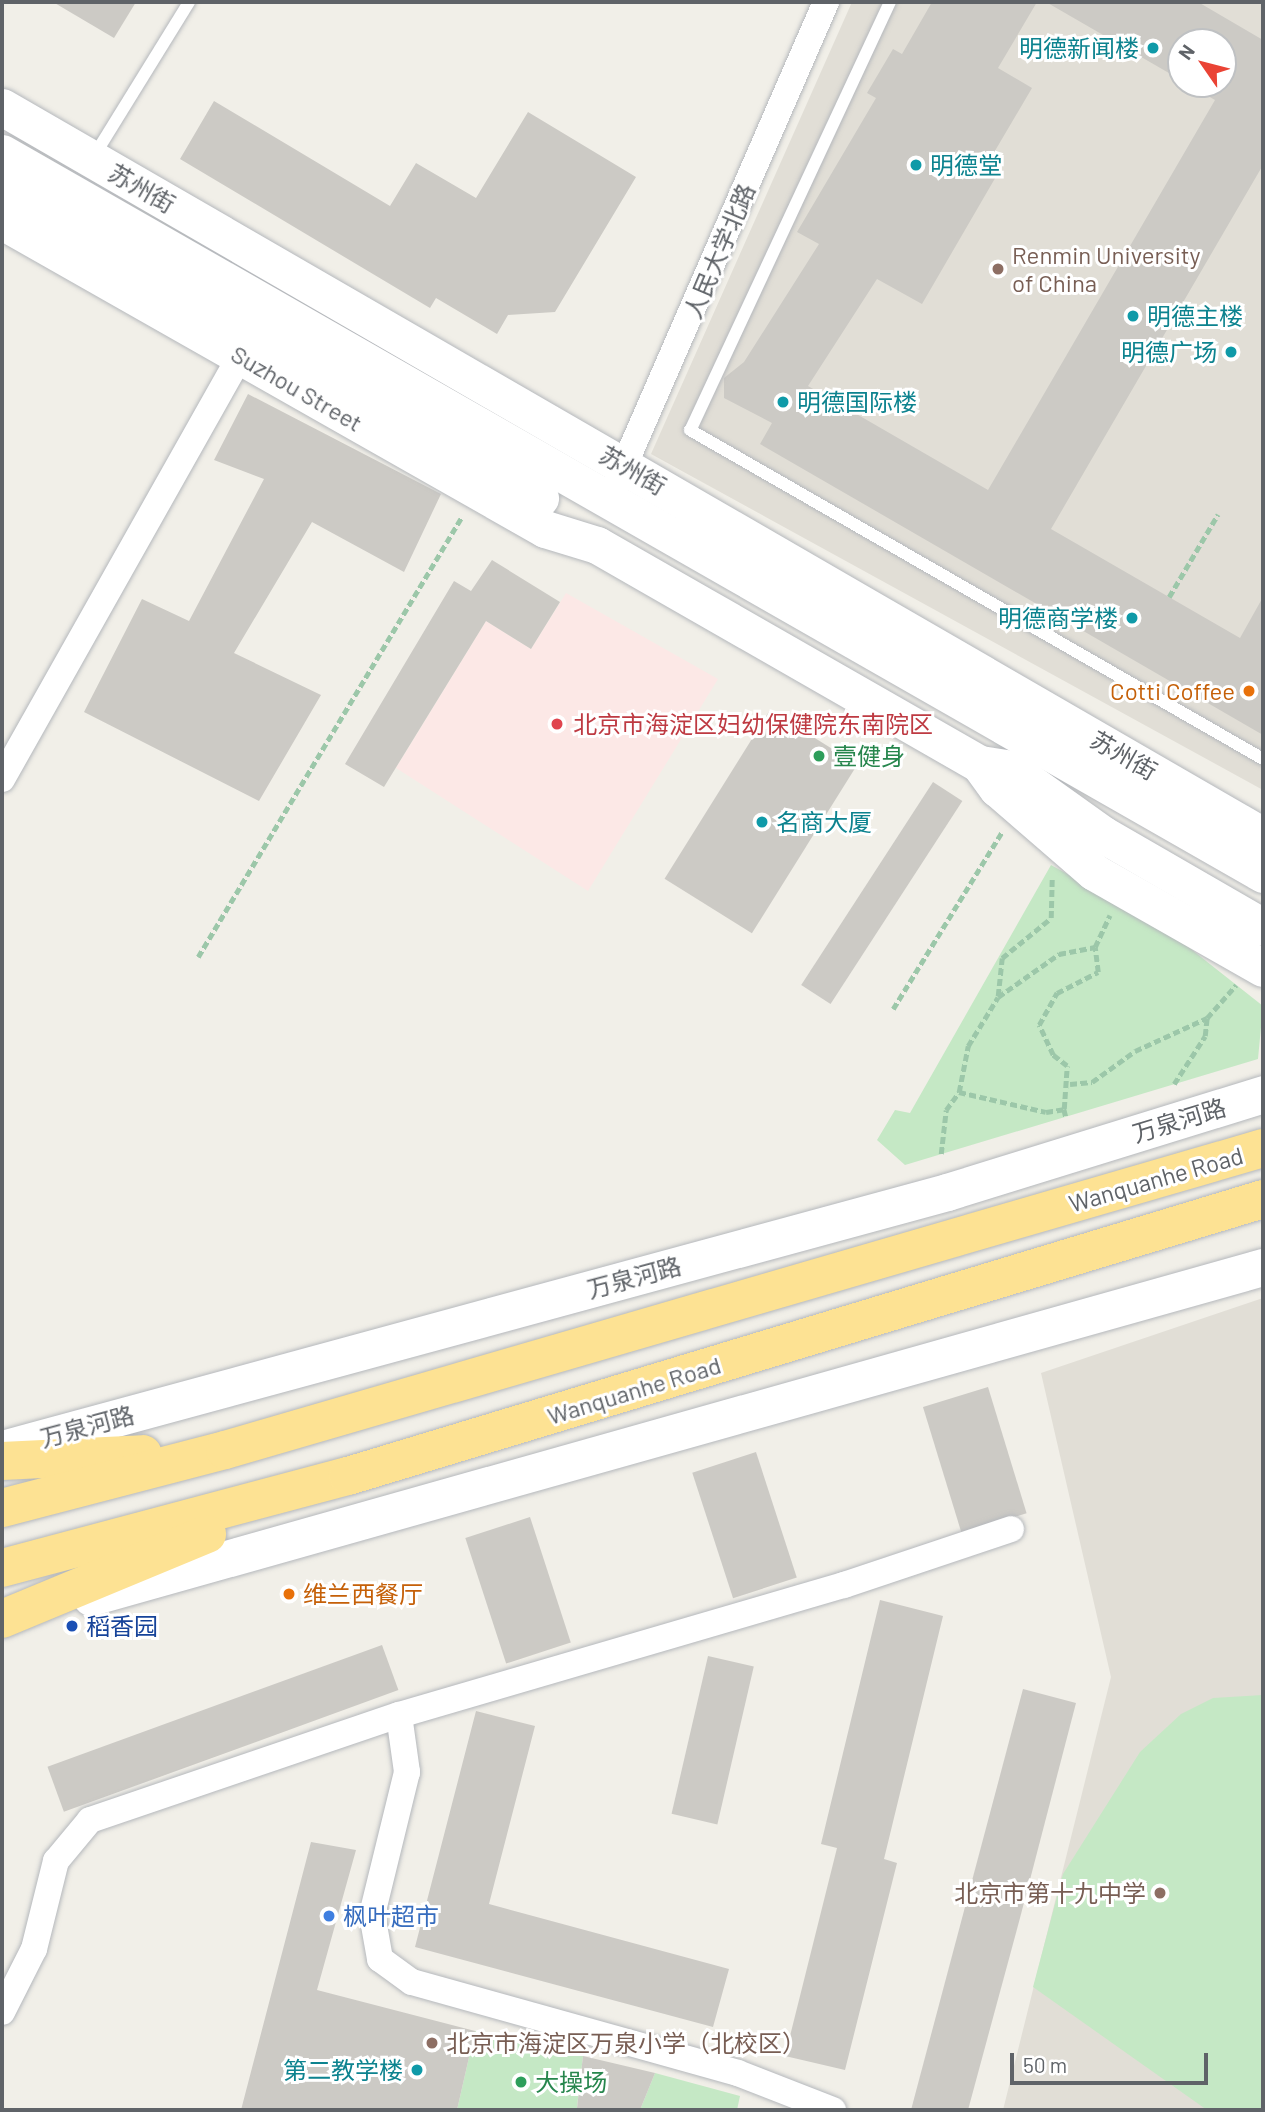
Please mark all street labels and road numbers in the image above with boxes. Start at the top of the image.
street label: 苏州街 [104,158,180,218]
street label: 人民大学北路 [678,179,760,323]
street label: Suzhou Street [226,339,368,437]
street label: 苏州街 [595,440,671,500]
street label: 苏州街 [1086,725,1162,785]
street label: 万泉河路 [1129,1092,1229,1148]
street label: Wanquanhe Road [1066,1140,1246,1218]
street label: 万泉河路 [584,1251,684,1303]
street label: Wanquanhe Road [544,1350,724,1430]
street label: 万泉河路 [37,1400,137,1452]

